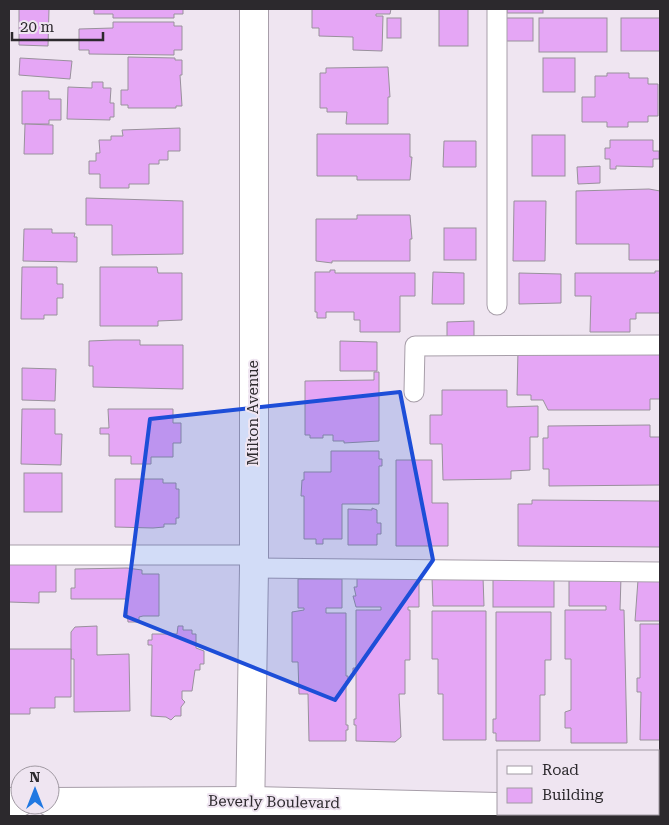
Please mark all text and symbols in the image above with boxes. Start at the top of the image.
scale bar [12,10,104,42]
text: 20 m [20,18,55,36]
street label: Milton Avenue [244,360,262,466]
legend [497,750,659,815]
text: Road [542,761,579,779]
north arrow [10,765,60,815]
text: N [30,769,41,785]
text: Building [542,786,604,804]
street label: Beverly Boulevard [208,792,340,812]

